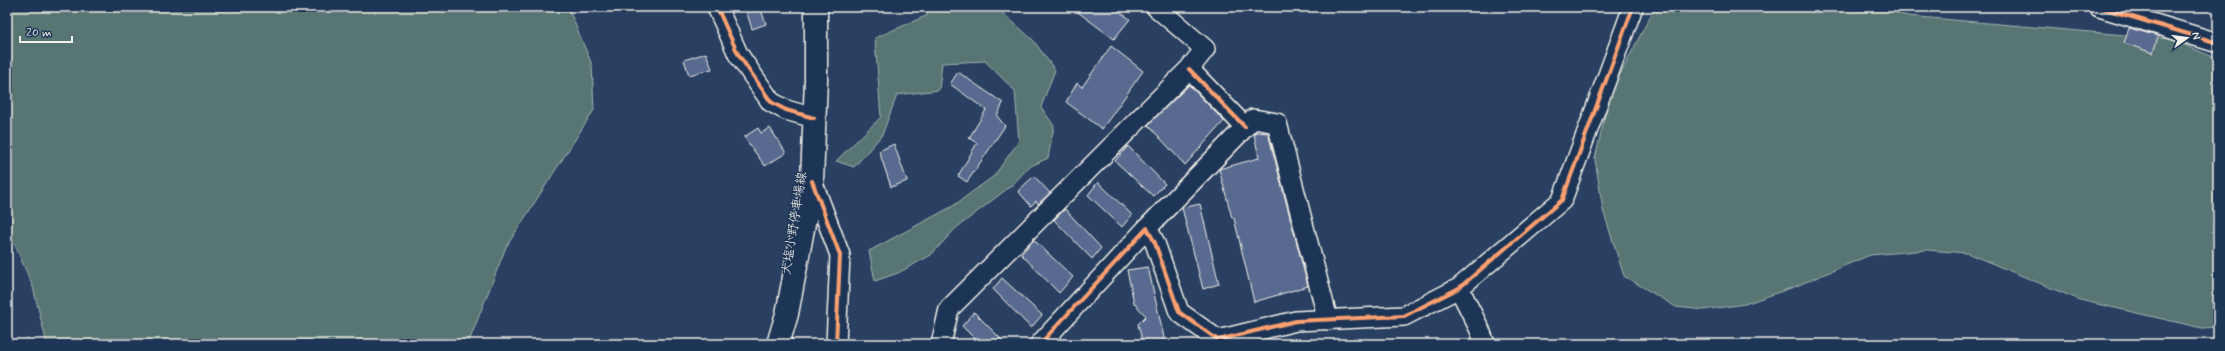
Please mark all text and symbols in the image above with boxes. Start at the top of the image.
scale bar [20,18,72,44]
north arrow [2167,18,2207,58]
text: 20 m [26,25,52,41]
text: N [2188,31,2203,41]
street label: 大塩小野停車場線 [778,170,811,276]

